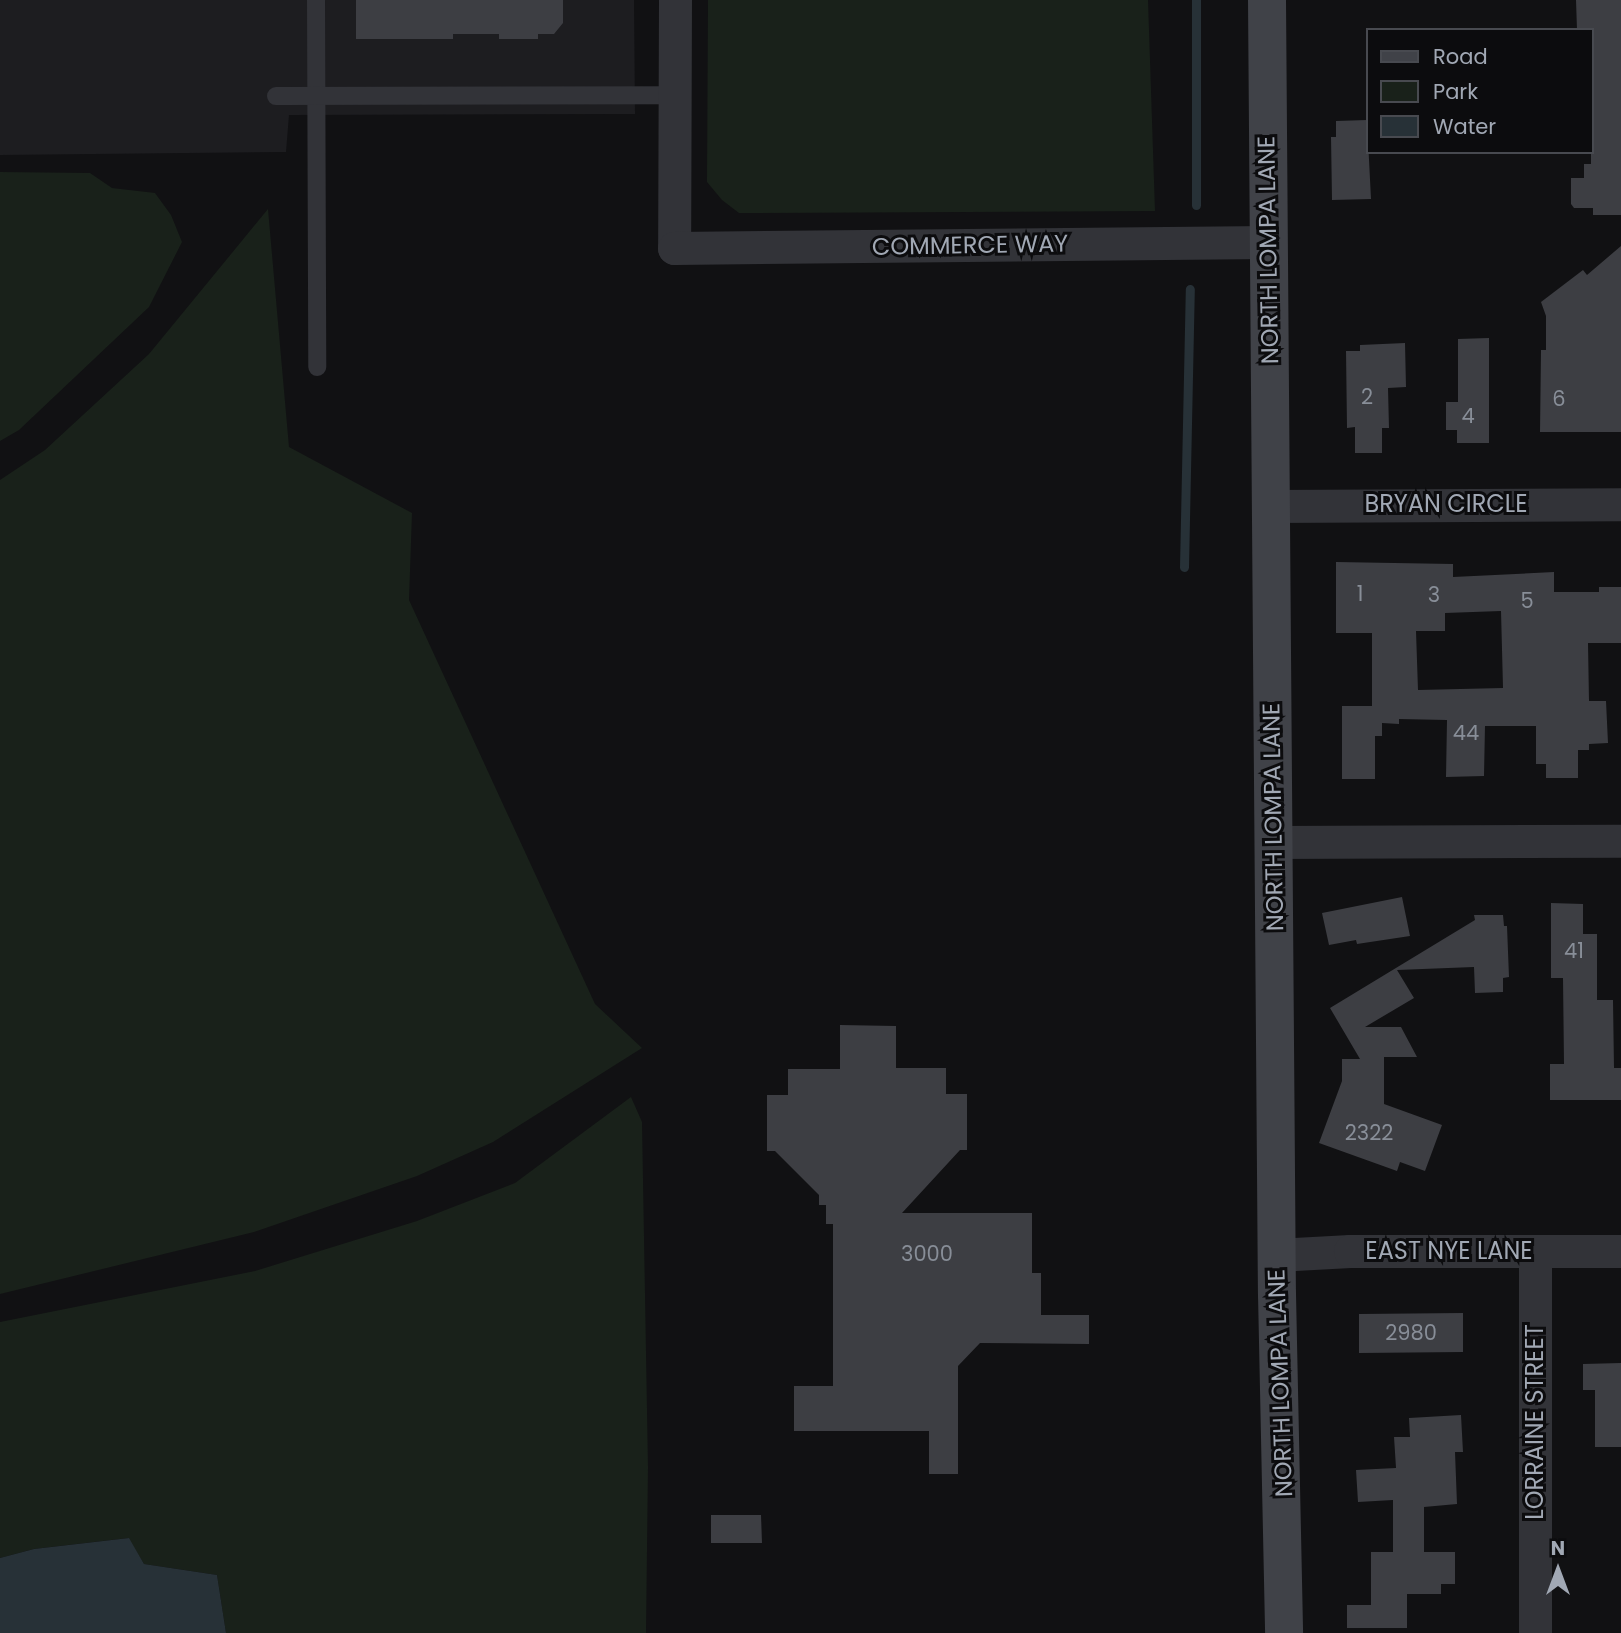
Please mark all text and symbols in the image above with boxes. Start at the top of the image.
legend [1366,28,1593,154]
text: Road [1433,42,1488,71]
text: Park [1433,77,1478,106]
text: Water [1433,112,1496,141]
street label: NORTH LOMPA LANE [1252,136,1284,364]
street label: COMMERCE WAY [872,229,1068,261]
house number: 2 [1361,384,1373,410]
house number: 6 [1552,386,1566,412]
house number: 4 [1461,403,1475,429]
street label: BRYAN CIRCLE [1364,490,1528,518]
house number: 1 [1357,581,1363,607]
house number: 3 [1428,582,1440,608]
house number: 5 [1520,588,1534,614]
street label: NORTH LOMPA LANE [1257,703,1289,931]
house number: 44 [1453,720,1479,746]
house number: 41 [1564,938,1584,964]
house number: 2322 [1345,1120,1393,1146]
street label: EAST NYE LANE [1365,1237,1533,1265]
house number: 3000 [901,1241,953,1267]
street label: NORTH LOMPA LANE [1262,1268,1298,1498]
house number: 2980 [1385,1320,1437,1346]
street label: LORRAINE STREET [1521,1324,1549,1520]
north arrow [1523,1535,1593,1605]
text: N [1551,1535,1565,1562]

